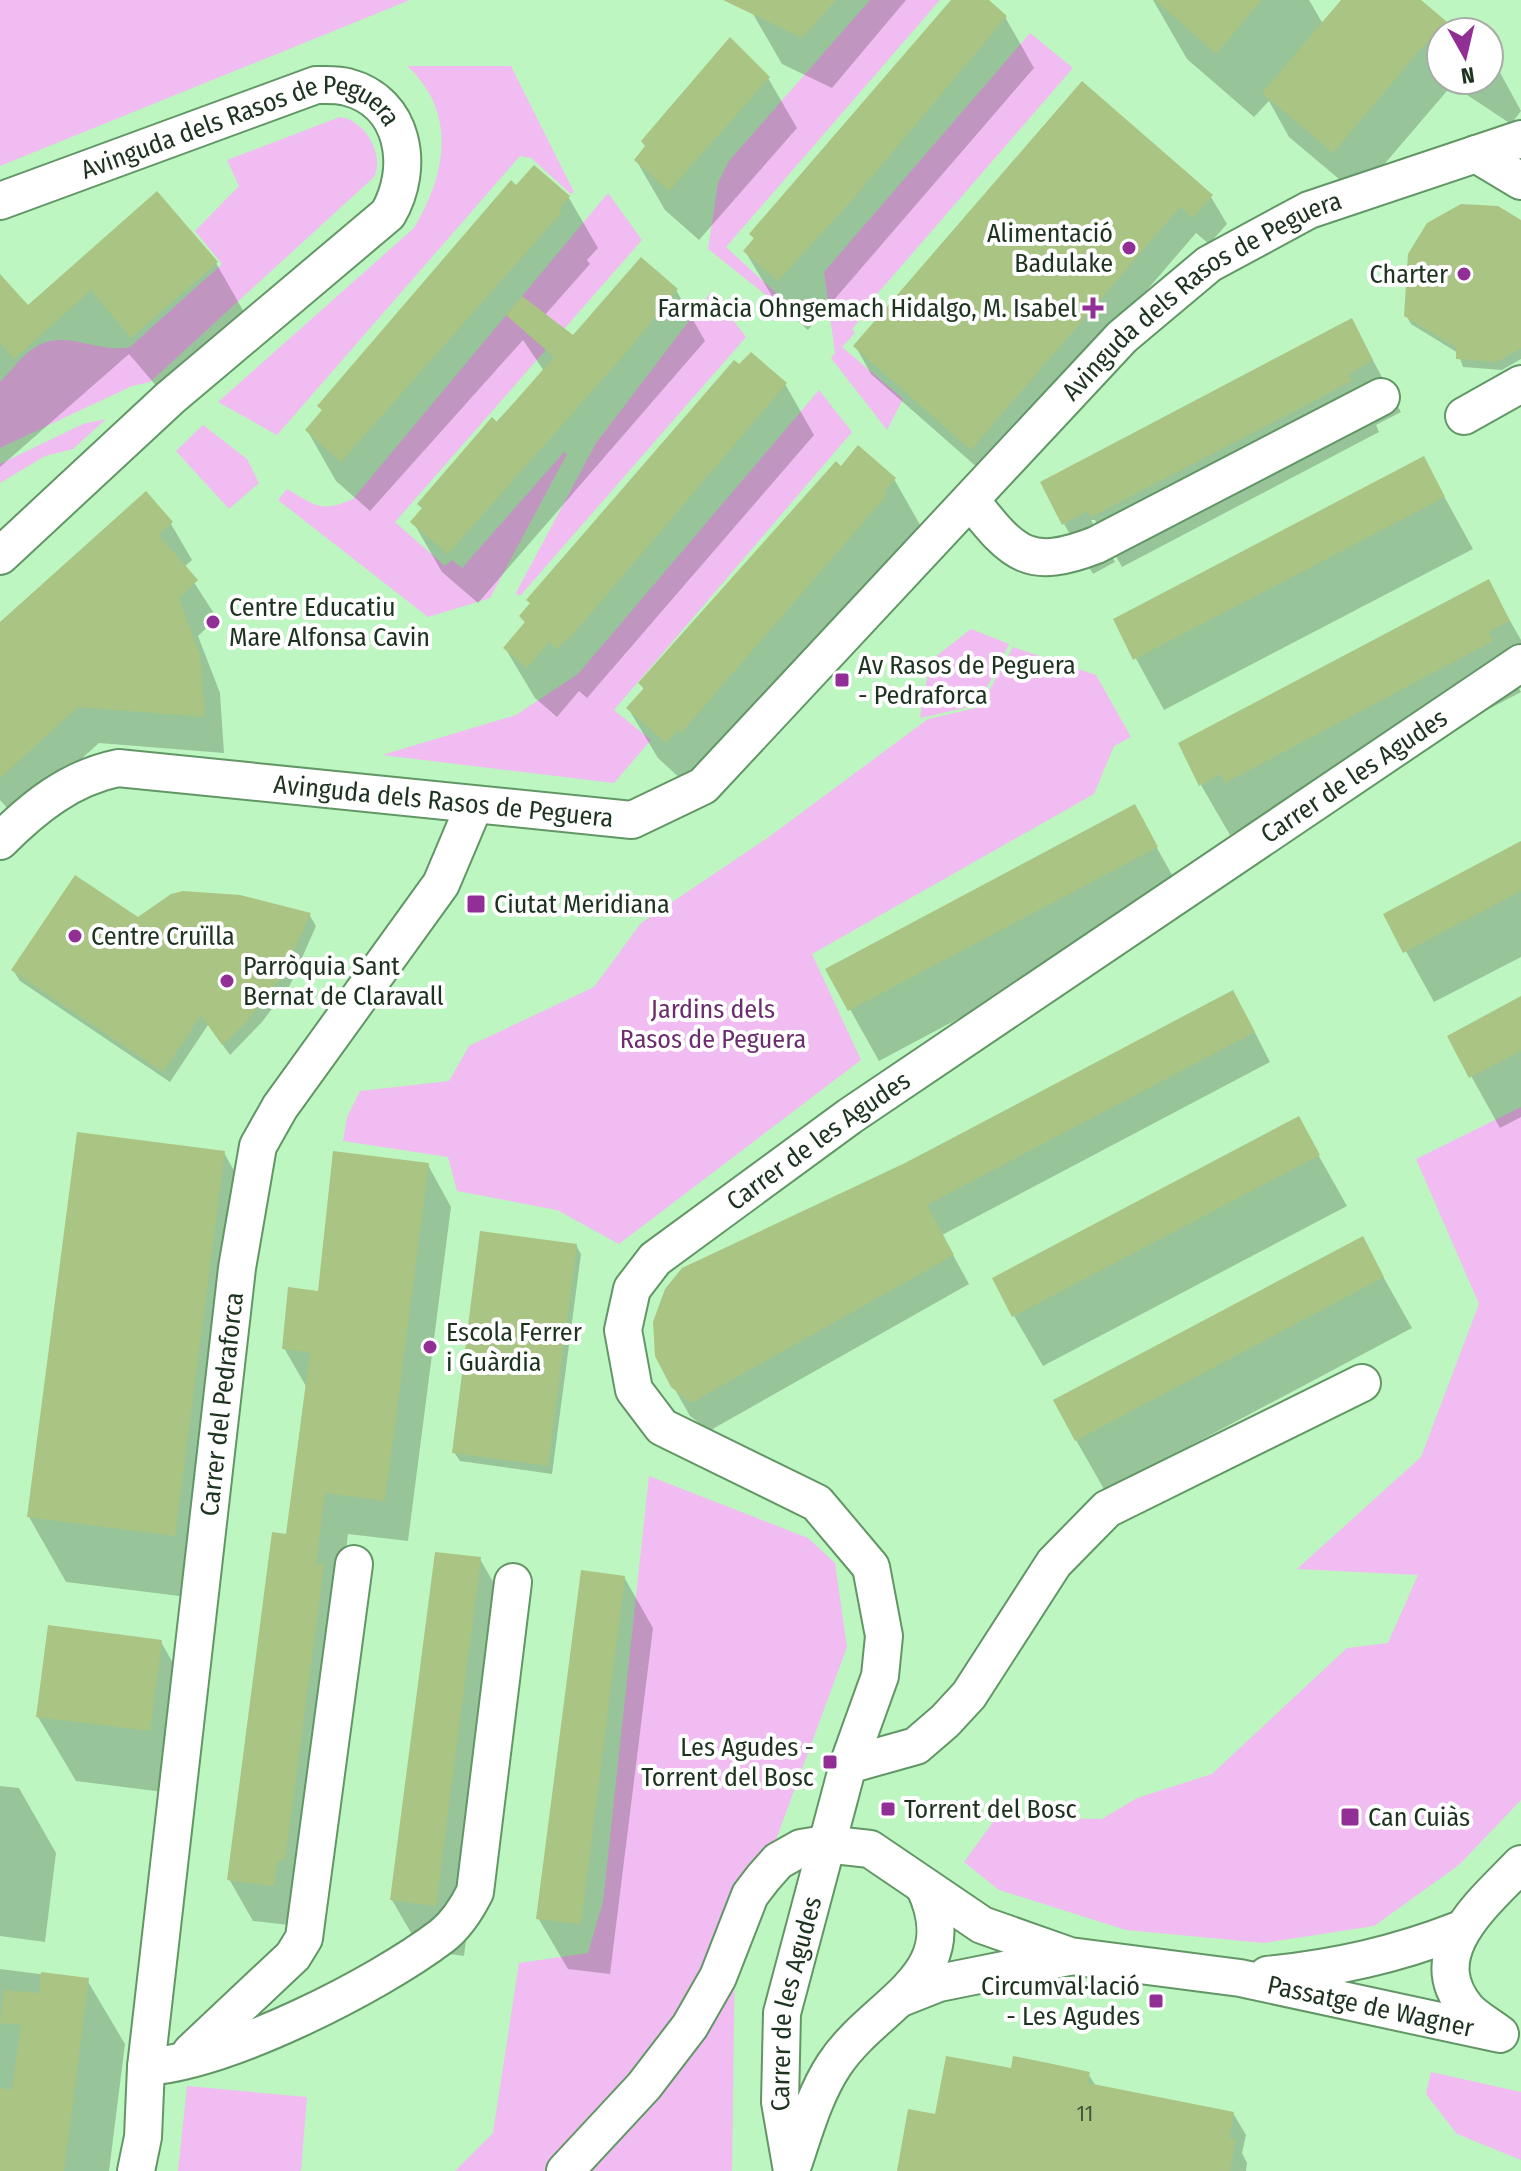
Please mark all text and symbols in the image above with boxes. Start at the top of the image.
north arrow [1425,16,1505,96]
text: N [1459,61,1476,90]
street label: Avinguda dels Rasos de Peguera [77,70,406,186]
street label: Avinguda dels Rasos de Peguera [1056,185,1346,407]
place label: Alimentació Badulake [987,218,1113,279]
marker: Alimentació Badulake [1120,239,1138,257]
place label: Charter [1370,259,1448,290]
marker: Charter [1455,265,1473,283]
place label: Farmàcia Ohngemach Hidalgo, M. Isabel [658,293,1077,324]
marker: Farmàcia Ohngemach Hidalgo, M. Isabel [1084,299,1102,317]
place label: Centre Educatiu Mare Alfonsa Cavin [229,592,430,653]
marker: Centre Educatiu Mare Alfonsa Cavin [204,613,222,631]
place label: Av Rasos de Peguera - Pedraforca [858,650,1076,711]
marker: Av Rasos de Peguera - Pedraforca [833,671,851,689]
street label: Carrer de les Agudes [1255,702,1453,850]
street label: Avinguda dels Rasos de Peguera [272,769,615,834]
place label: Ciutat Meridiana [494,889,670,920]
marker: Ciutat Meridiana [465,893,487,915]
place label: Centre Cruïlla [91,921,235,952]
marker: Centre Cruïlla [66,927,84,945]
place label: Parròquia Sant Bernat de Claravall [243,951,444,1012]
marker: Parròquia Sant Bernat de Claravall [218,972,236,990]
park label: Jardins dels Rasos de Peguera [620,994,806,1055]
street label: Carrer de les Agudes [721,1065,916,1217]
street label: Carrer del Pedraforca [194,1291,250,1518]
place label: Escola Ferrer i Guàrdia [446,1317,582,1378]
marker: Escola Ferrer i Guàrdia [421,1338,439,1356]
place label: Les Agudes - Torrent del Bosc [641,1732,814,1793]
marker: Les Agudes - Torrent del Bosc [821,1753,839,1771]
place label: Torrent del Bosc [904,1794,1077,1825]
marker: Torrent del Bosc [879,1800,897,1818]
place label: Can Cuiàs [1368,1802,1470,1833]
marker: Can Cuiàs [1339,1806,1361,1828]
street label: Carrer de les Agudes [765,1893,828,2114]
street label: Passatge de Wagner [1265,1969,1477,2044]
place label: Circumval·lació - Les Agudes [981,1971,1140,2032]
marker: Circumval·lació - Les Agudes [1147,1992,1165,2010]
house number: 11 [1077,2100,1093,2127]

